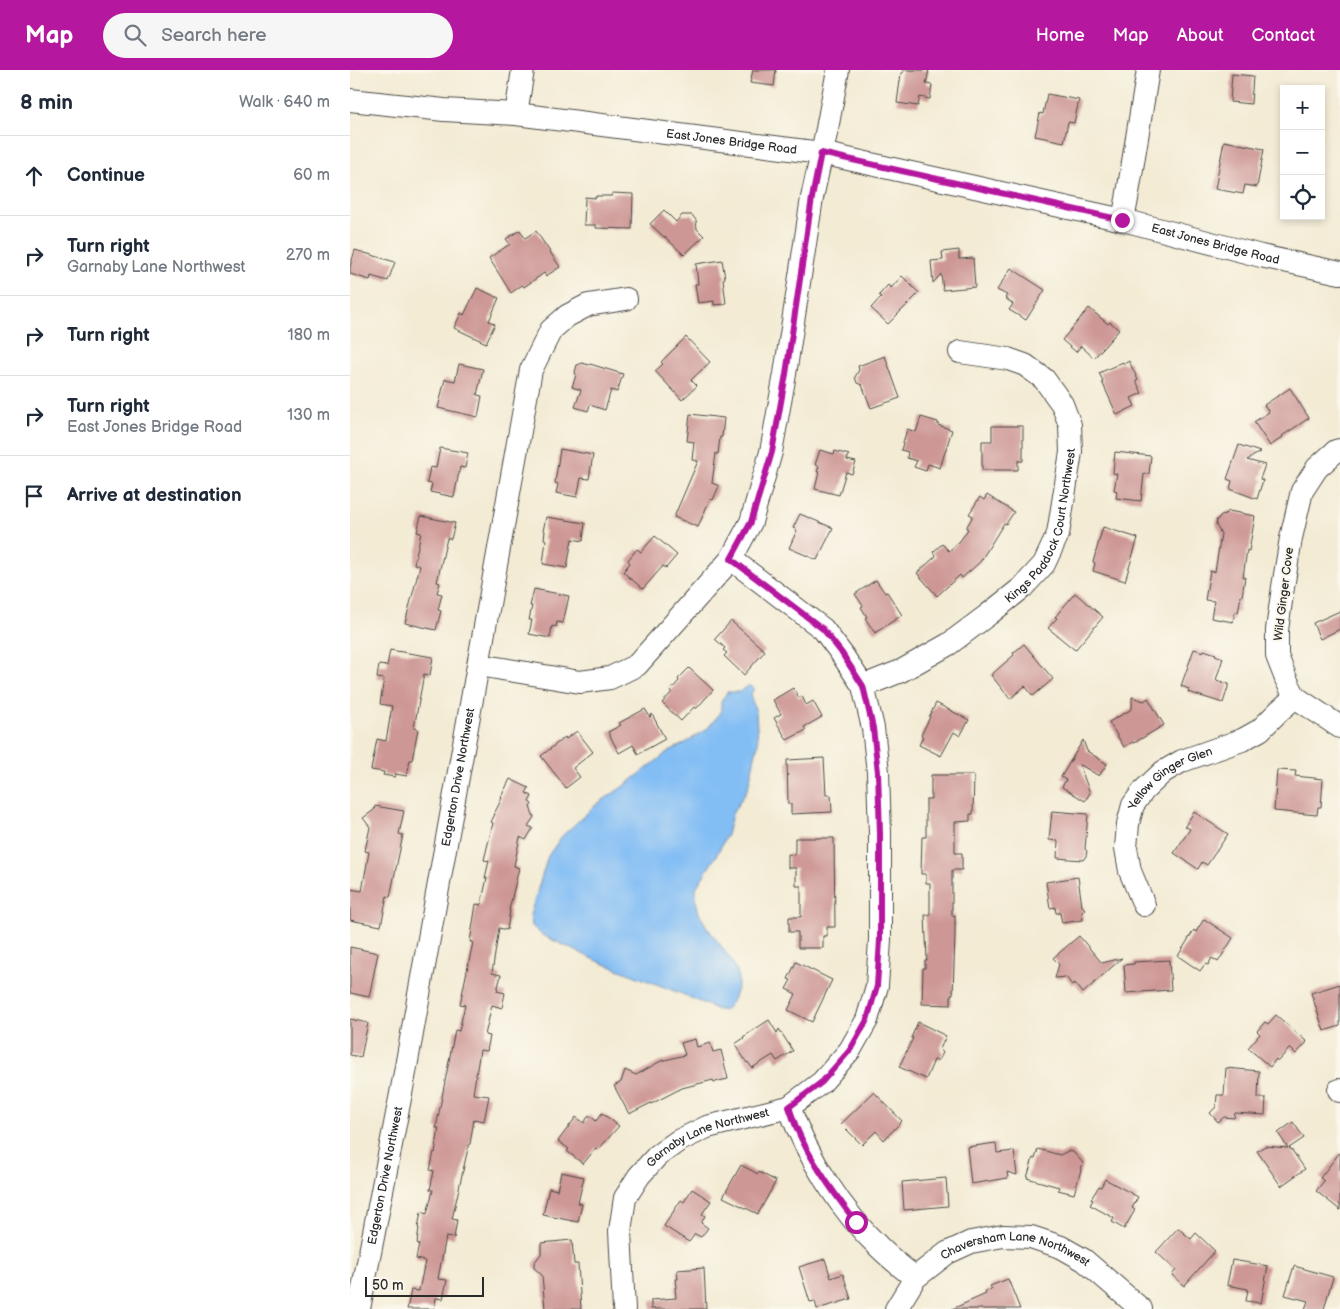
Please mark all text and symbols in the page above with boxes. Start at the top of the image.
search box [103,13,453,58]
text: Map [25,21,73,50]
icon: search [121,21,149,49]
text: Search here [161,24,267,47]
text: Home [1036,25,1085,46]
text: Map [1113,25,1149,46]
text: About [1177,25,1224,46]
text: Contact [1252,25,1315,46]
map controls [1280,85,1325,220]
button: + [1280,85,1325,130]
text: 8 min [20,90,73,115]
text: Walk · 640 m [239,93,330,112]
street label: East Jones Bridge Road [665,126,798,157]
button: − [1280,130,1325,175]
icon: ahead [20,162,48,190]
text: Continue [67,164,145,187]
text: 60 m [293,166,330,185]
button: locate [1280,175,1325,220]
route end [1111,209,1134,232]
street label: East Jones Bridge Road [1150,220,1281,267]
text: Turn right [67,235,150,258]
icon: right [20,242,48,270]
text: 270 m [286,246,330,265]
text: Garnaby Lane Northwest [67,258,245,277]
icon: right [20,322,48,350]
text: Turn right [67,324,150,347]
text: 180 m [288,326,330,345]
text: Turn right [67,395,150,418]
icon: right [20,402,48,430]
text: 130 m [287,406,330,425]
text: East Jones Bridge Road [67,418,242,437]
street label: Kings Paddock Court Northwest [1002,448,1079,606]
icon: arrive [20,482,48,510]
text: Arrive at destination [67,484,242,507]
street label: Wild Ginger Cove [1271,546,1297,642]
street label: Edgerton Drive Northwest [438,706,478,848]
street label: Yellow Ginger Glen [1124,743,1214,812]
street label: Edgerton Drive Northwest [364,1105,406,1246]
street label: Garnaby Lane Northwest [643,1105,771,1170]
route start [845,1211,868,1234]
text: Chaversham Lane Northwest [937,1228,1093,1270]
street label: Chaversham Lane Northwest [936,1254,1094,1274]
scale bar [365,1274,484,1297]
text: 50 m [372,1277,404,1294]

